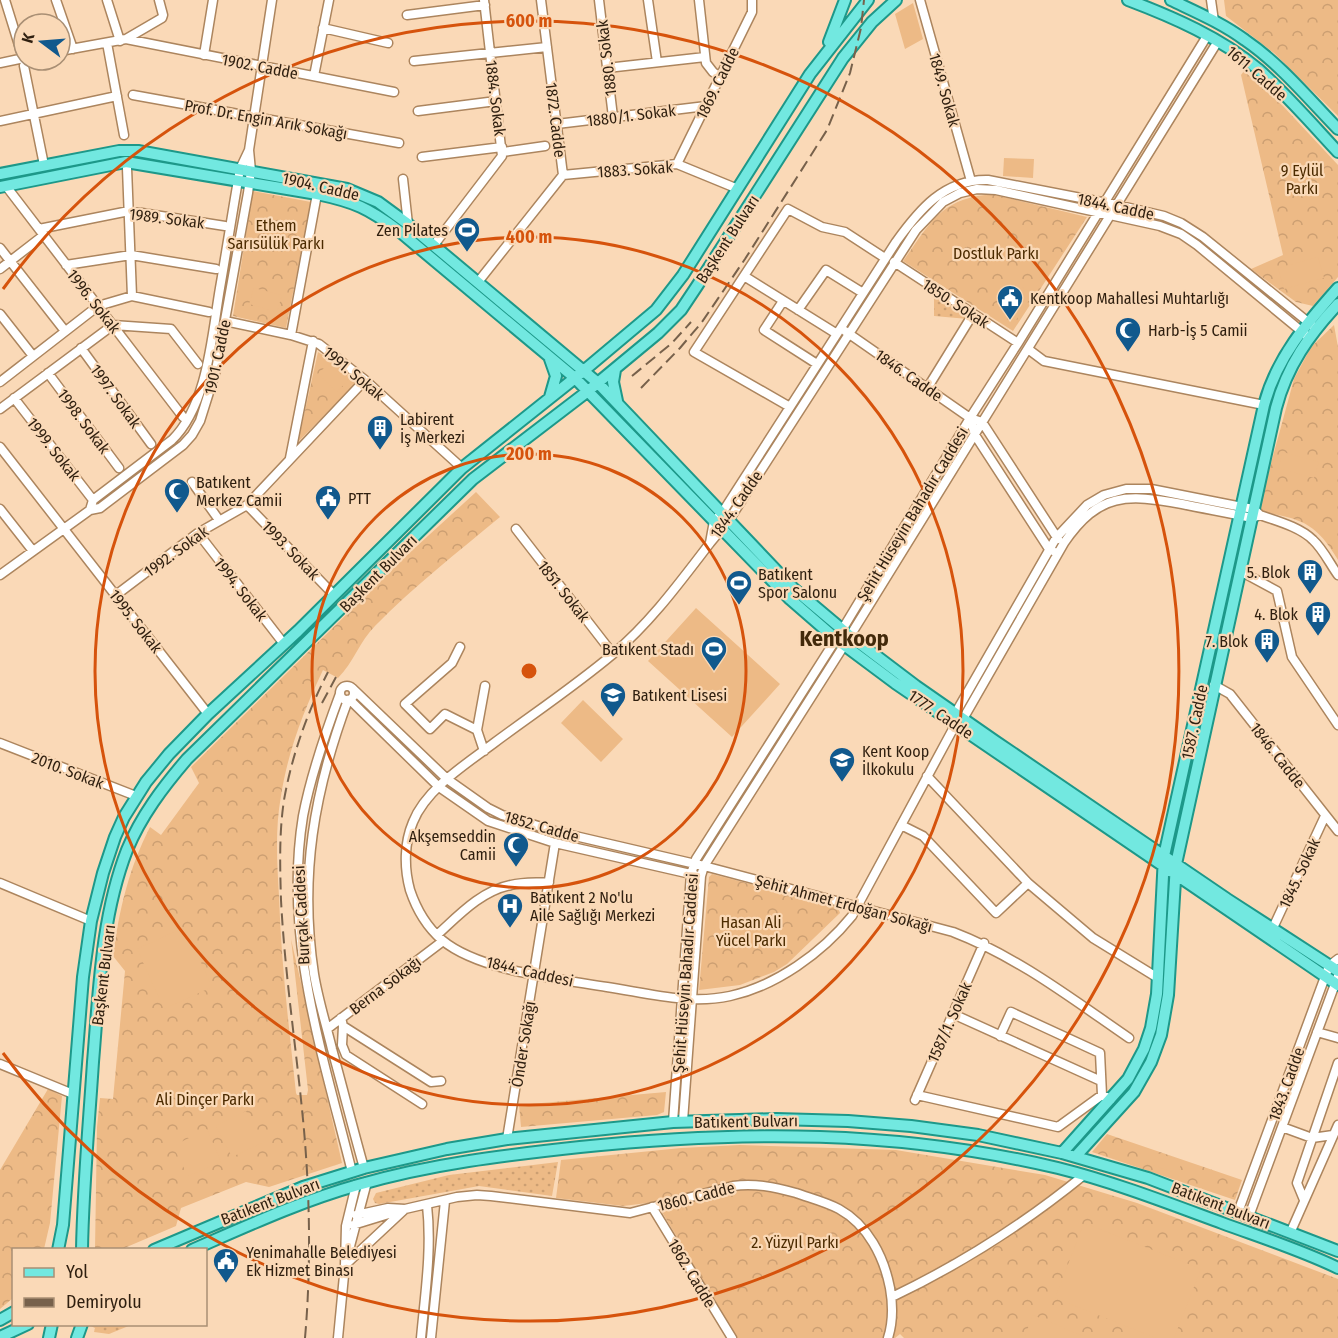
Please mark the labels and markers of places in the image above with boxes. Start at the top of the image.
sports icon: Zen Pilates [452,215,482,253]
place label: Zen Pilates [377,221,448,240]
public building icon: Kentkoop Mahallesi Muhtarlığı [995,283,1025,321]
place label: Kentkoop Mahallesi Muhtarlığı [1030,289,1229,308]
mosque icon: Harb-İş 5 Camii [1113,315,1143,353]
place label: Harb-İş 5 Camii [1148,321,1248,340]
place label: Labirent İş Merkezi [400,410,465,447]
building icon: Labirent İş Merkezi [365,413,395,451]
place label: Batıkent Merkez Camii [196,473,282,510]
mosque icon: Batıkent Merkez Camii [162,476,192,514]
public building icon: PTT [313,483,343,521]
place label: PTT [348,489,371,508]
building icon: 5. Blok [1295,557,1325,595]
place label: 5. Blok [1247,563,1291,582]
place label: Batıkent Spor Salonu [758,565,837,602]
sports icon: Batıkent Spor Salonu [724,568,754,606]
building icon: 4. Blok [1303,599,1333,637]
place label: 4. Blok [1254,605,1299,624]
building icon: 7. Blok [1252,626,1282,664]
place label: 7. Blok [1206,632,1249,651]
sports icon: Batıkent Stadı [699,634,729,672]
place label: Batıkent Stadı [602,640,694,659]
centre of rings [519,661,539,681]
school or university icon: Batıkent Lisesi [598,680,628,718]
place label: Batıkent Lisesi [632,686,727,705]
place label: Kent Koop İlkokulu [862,742,929,779]
school or university icon: Kent Koop İlkokulu [827,745,857,783]
place label: Akşemseddin Camii [409,827,496,864]
mosque icon: Akşemseddin Camii [501,830,531,868]
place label: Batıkent 2 No'lu Aile Sağlığı Merkezi [530,888,655,925]
hospital icon: Batıkent 2 No'lu Aile Sağlığı Merkezi [495,891,525,929]
place label: Yenimahalle Belediyesi Ek Hizmet Binası [246,1243,397,1280]
public building icon: Yenimahalle Belediyesi Ek Hizmet Binası [211,1246,241,1284]

